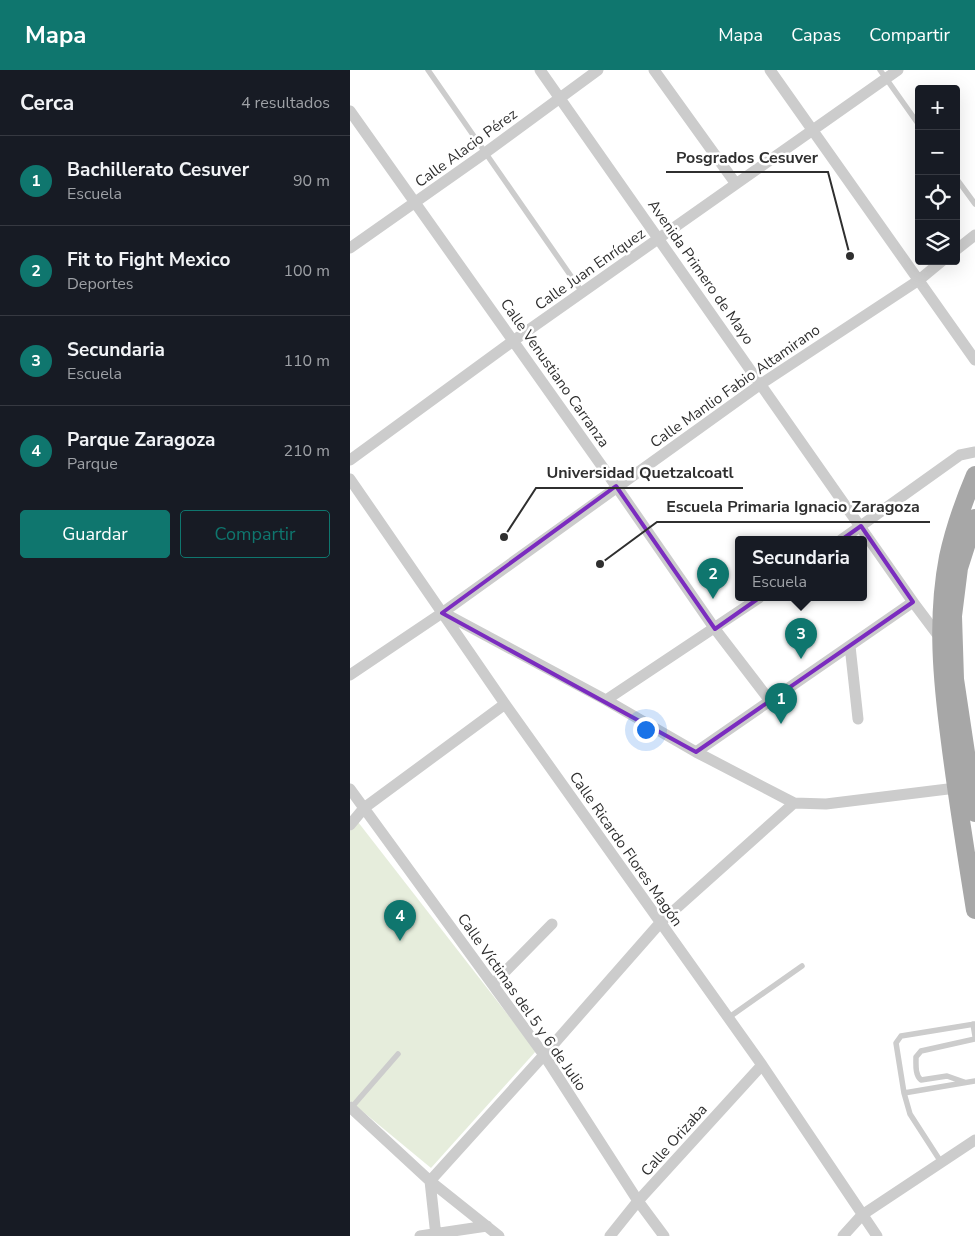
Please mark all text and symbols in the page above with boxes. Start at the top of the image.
text: Mapa [25,19,87,51]
text: Mapa [718,23,763,47]
text: Capas [791,23,841,47]
text: Compartir [869,23,950,47]
map controls [915,85,960,265]
button: + [915,85,960,130]
text: Cerca [20,89,74,117]
text: 4 resultados [241,92,330,114]
street label: Calle Alacio Pérez [411,104,521,192]
button: − [915,130,960,175]
callout: Posgrados Cesuver [666,141,828,172]
text: Posgrados Cesuver [676,147,819,169]
text: Bachillerato Cesuver [67,157,249,183]
text: 1 [31,170,41,192]
text: 90 m [293,170,330,192]
button: locate [915,175,960,220]
text: Escuela [67,183,122,205]
street label: Avenida Primero de Mayo [643,196,759,348]
button: layers [915,220,960,265]
street label: Calle Juan Enríquez [531,223,649,315]
text: Fit to Fight Mexico [67,247,230,273]
text: 2 [31,260,41,282]
text: 100 m [283,260,330,282]
text: Deportes [67,273,134,295]
street label: Calle Venustiano Carranza [496,295,614,451]
street label: Calle Manlio Fabio Altamirano [646,320,824,452]
text: Secundaria [67,337,165,363]
text: 3 [31,350,41,372]
text: 110 m [283,350,330,372]
text: Escuela [67,363,122,385]
text: Parque Zaragoza [67,427,216,453]
text: 4 [31,440,41,462]
text: 210 m [283,440,330,462]
text: Parque [67,453,118,475]
callout: Universidad Quetzalcoatl [536,457,743,488]
text: Universidad Quetzalcoatl [546,462,734,484]
callout: Escuela Primaria Ignacio Zaragoza [657,491,930,522]
text: Escuela Primaria Ignacio Zaragoza [666,496,920,518]
button: Guardar [20,510,170,558]
button: Compartir [180,510,330,558]
popup [735,536,867,601]
text: Secundaria [752,545,850,571]
pin: 2 [697,558,729,599]
text: Escuela [752,571,807,593]
pin: 3 [785,618,817,659]
pin: 1 [765,683,797,724]
your location [633,717,659,743]
street label: Calle Ricardo Flores Magón [565,768,687,930]
pin: 4 [384,900,416,941]
street label: Calle Víctimas del 5 y 6 de Julio [453,909,591,1095]
street label: Calle Orizaba [636,1100,712,1180]

